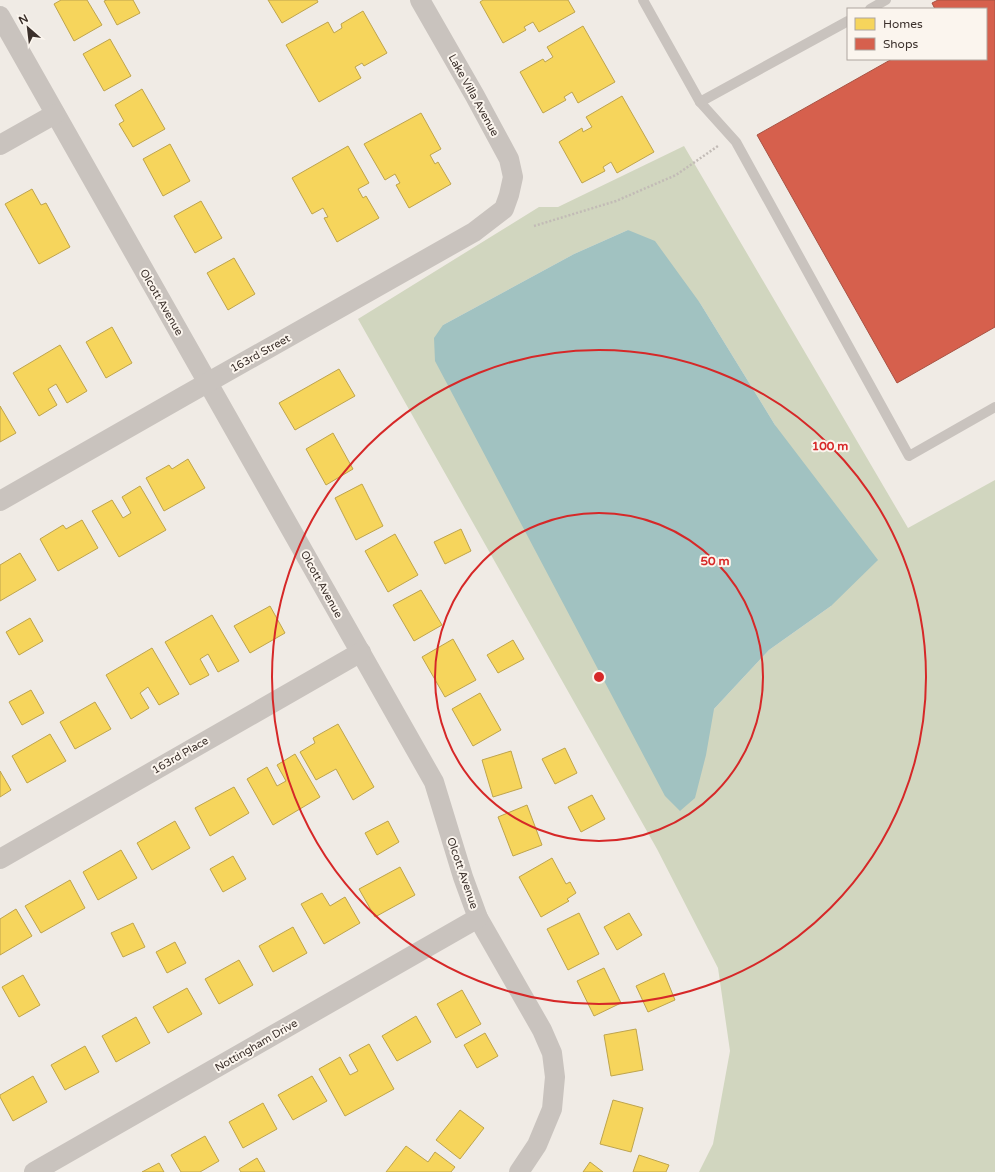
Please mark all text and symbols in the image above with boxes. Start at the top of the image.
north arrow [8,8,48,48]
legend [847,8,987,60]
text: N [17,12,30,27]
text: Homes [883,17,923,31]
text: Shops [883,37,918,51]
street label: Lake Villa Avenue [446,52,501,138]
street label: Olcott Avenue [137,267,186,338]
street label: 163rd Street [228,332,292,375]
text: 100 m [812,439,848,453]
street label: Olcott Avenue [298,548,345,620]
text: 50 m [700,554,730,568]
centre of rings [592,670,606,684]
street label: 163rd Place [150,734,211,777]
street label: Olcott Avenue [444,836,481,911]
street label: Nottingham Drive [213,1017,300,1074]

